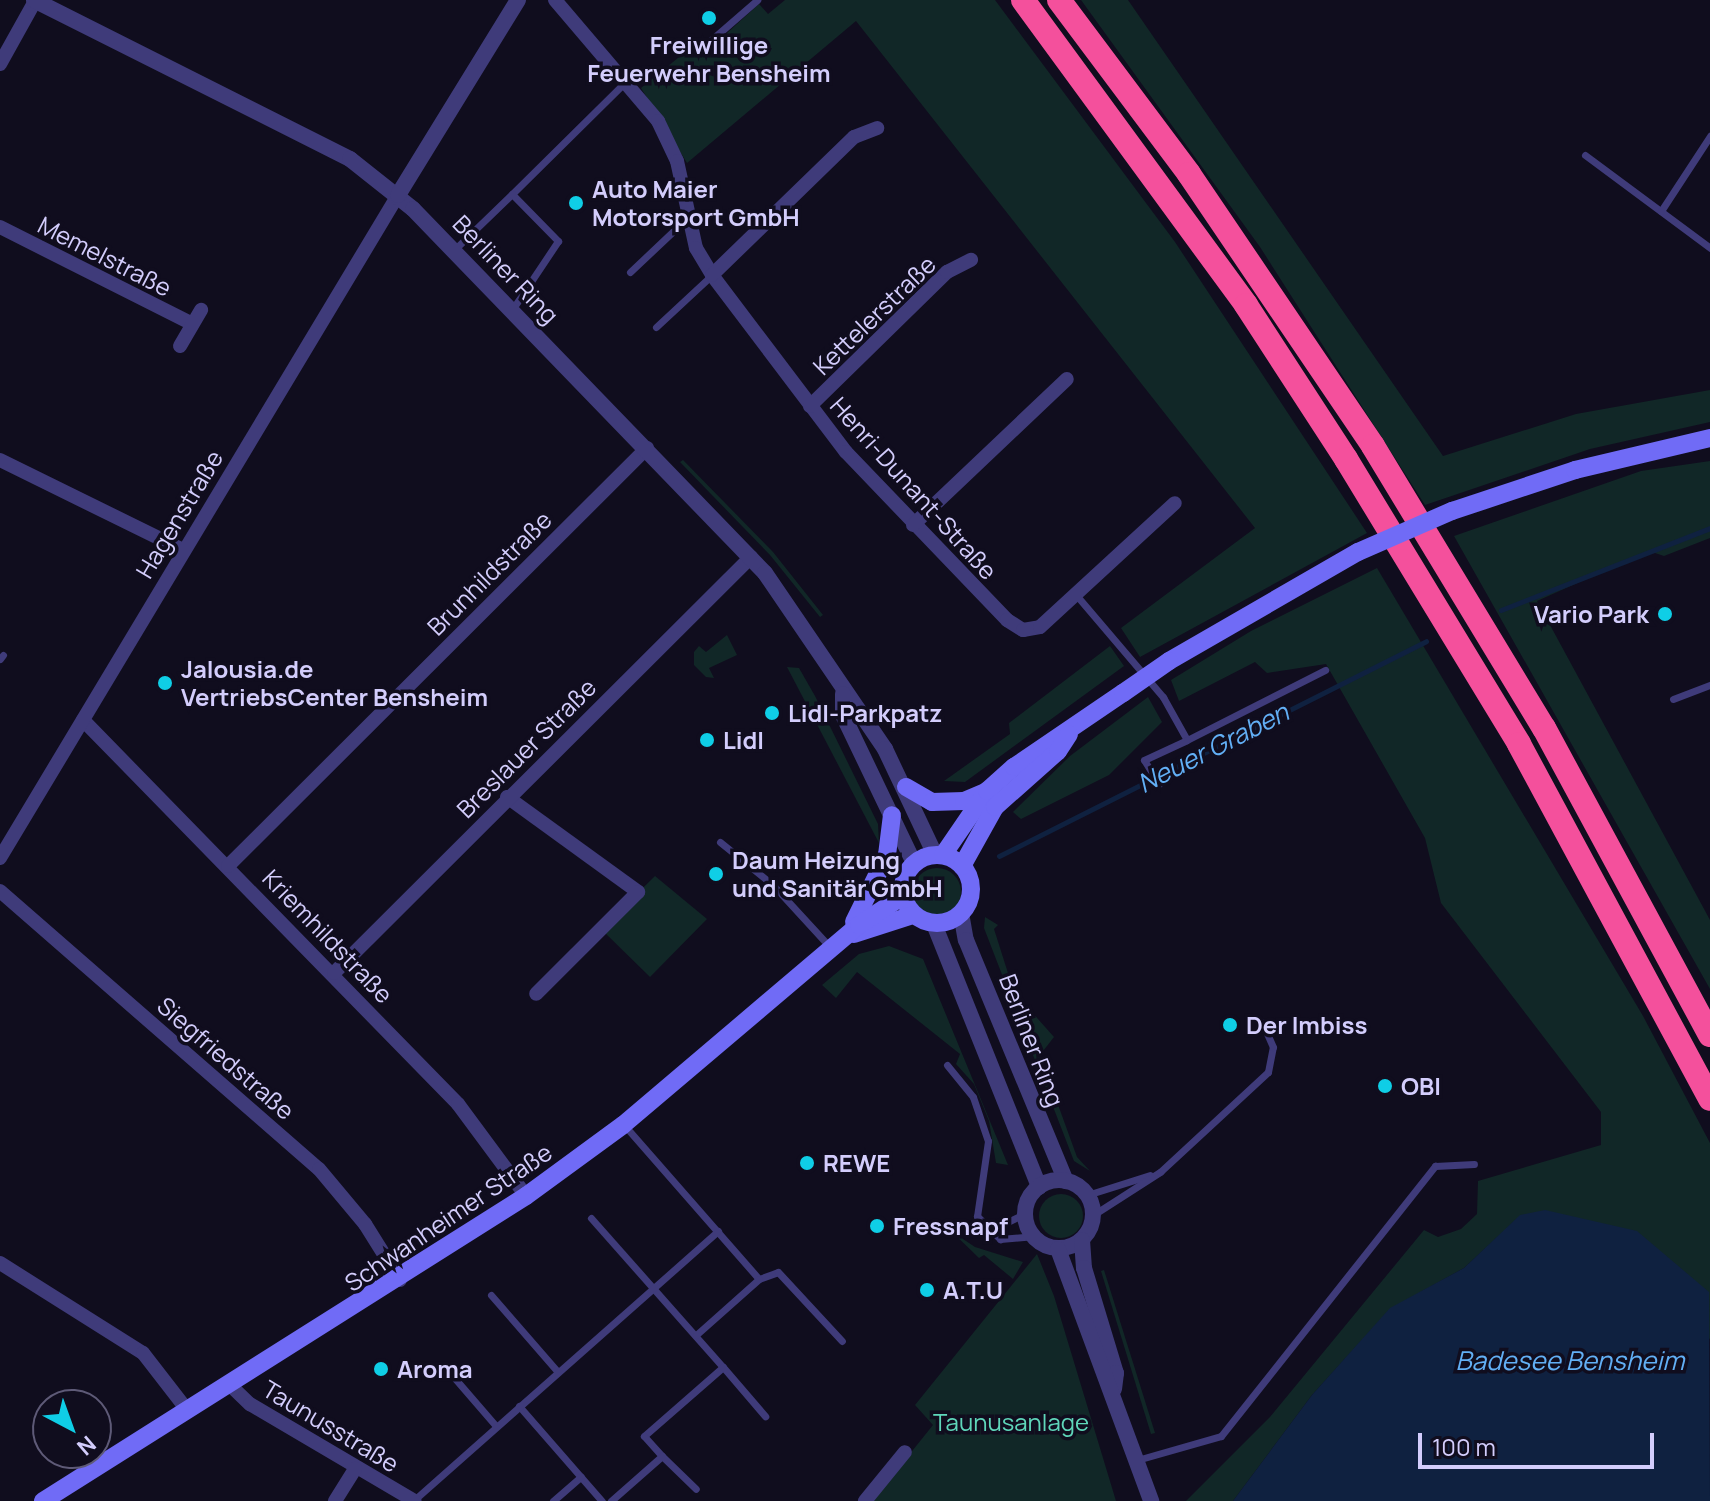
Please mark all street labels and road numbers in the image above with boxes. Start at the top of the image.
street label: Berliner Ring [447,209,565,329]
street label: Memelstraße [33,210,177,302]
street label: Kettelerstraße [807,249,941,381]
street label: Henri-Dunant-Straße [825,391,1003,585]
street label: Hagenstraße [130,445,228,583]
street label: Brunhildstraße [421,505,557,641]
street label: Breslauer Straße [451,673,601,823]
street label: Kriemhildstraße [257,863,399,1009]
street label: Berliner Ring [994,970,1070,1110]
street label: Siegfriedstraße [152,991,300,1125]
street label: Schwanheimer Straße [339,1137,557,1297]
street label: Taunusstraße [258,1374,404,1478]

